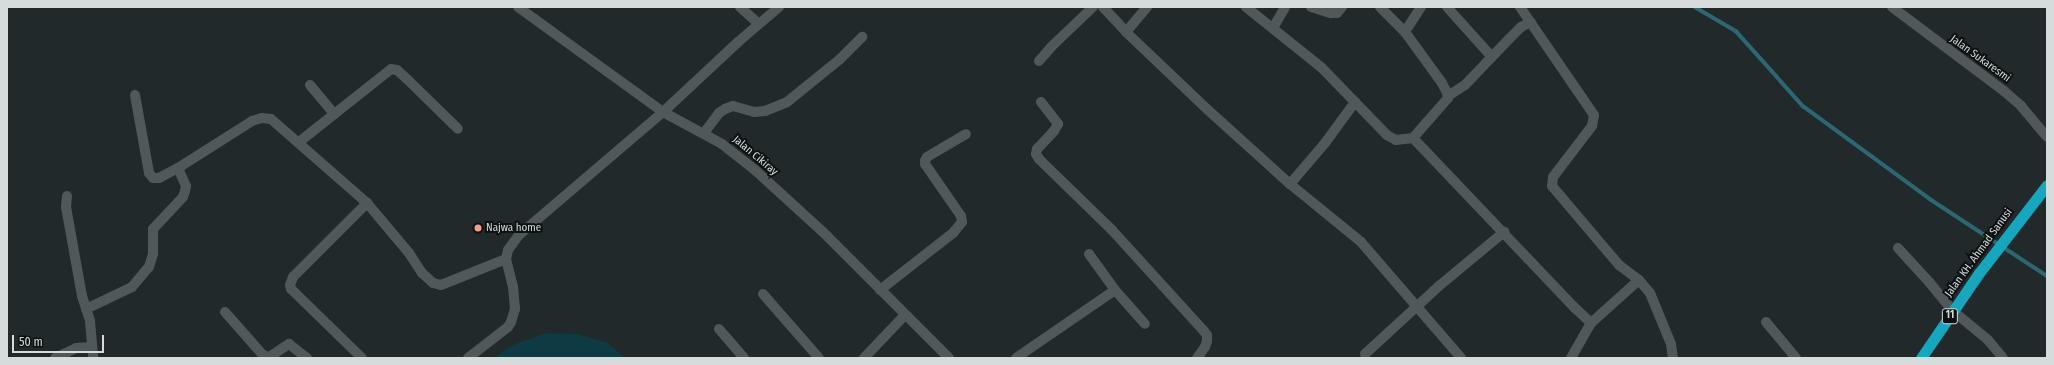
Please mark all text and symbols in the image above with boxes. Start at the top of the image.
street label: Jalan Sukaresmi [1947,33,2013,85]
street label: Jalan Cikiray [730,133,780,179]
street label: Jalan KH. Ahmad Sanusi [1942,206,2016,300]
place label: Najwa home [486,221,541,235]
marker: Najwa home [473,223,483,233]
road number: 11 [1941,308,1959,324]
scale bar [14,327,106,353]
text: 50 m [19,335,43,349]

